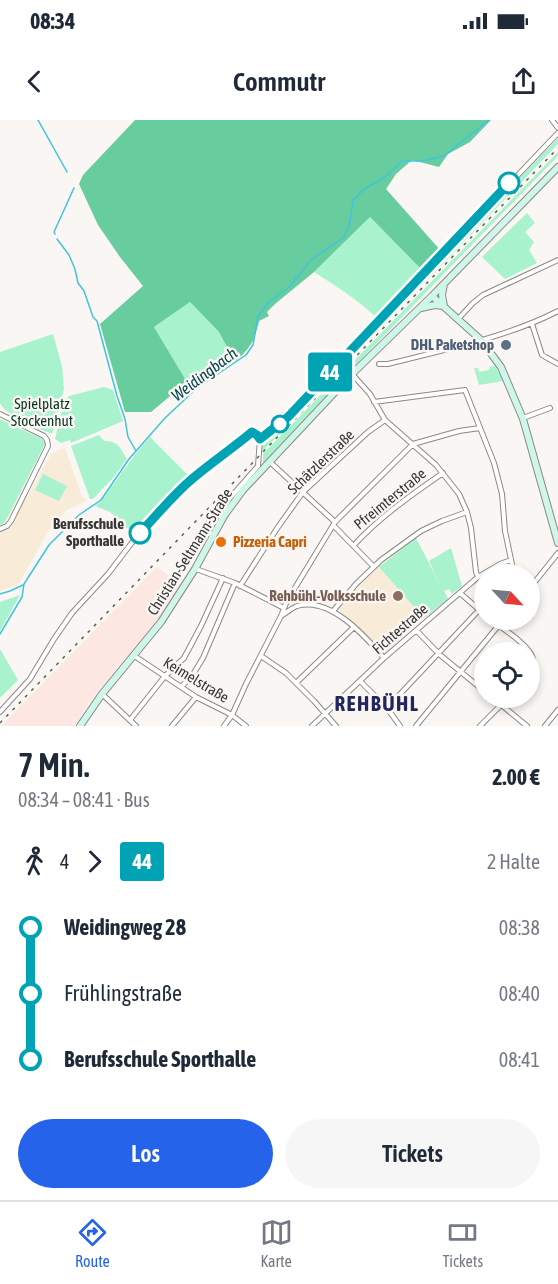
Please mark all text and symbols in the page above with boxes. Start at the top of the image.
text: 08:34 [30,8,75,34]
icon: back [18,65,51,98]
icon: share [507,65,540,98]
text: Commutr [233,66,325,97]
unlabelled marker [498,172,520,194]
place label: DHL Paketshop [411,336,494,353]
marker: DHL Paketshop [499,338,513,352]
water label: Weidingbach [168,343,241,405]
line badge: 44 [303,352,357,392]
text: 44 [320,360,340,384]
park label: Spielplatz Stockenhut [11,395,73,429]
unlabelled marker [271,415,289,433]
street label: Schätzlerstraße [284,426,357,497]
street label: Pfreimterstraße [351,465,429,533]
street label: Christian-Seltmann-Straße [144,485,236,618]
place label: Berufsschule Sporthalle [53,515,124,549]
marker: Berufsschule Sporthalle [129,522,151,544]
place label: Pizzeria Capri [233,533,307,550]
marker: Pizzeria Capri [214,535,228,549]
north arrow [474,564,540,630]
map controls [474,564,540,708]
place label: Rehbühl-Volksschule [269,587,386,604]
marker: Rehbühl-Volksschule [391,589,405,603]
street label: Fichtestraße [368,600,431,657]
button: locate [474,642,540,708]
street label: Keimelstraße [160,653,232,706]
district label: REHBÜHL [335,691,419,715]
text: 7 Min. [18,746,90,784]
text: 2.00 € [492,764,540,790]
text: 08:34 – 08:41 · Bus [18,788,150,811]
icon: walk [18,845,51,878]
icon: forward [78,845,111,878]
text: 44 [132,849,152,873]
text: 4 [60,850,69,873]
text: 2 Halte [487,850,540,873]
text: Weidingweg 28 [64,914,186,940]
text: 08:38 [499,916,540,939]
text: Frühlingstraße [64,980,182,1006]
text: 08:40 [499,982,540,1005]
text: Berufsschule Sporthalle [64,1046,256,1072]
text: 08:41 [499,1048,540,1071]
button: Los [18,1119,273,1188]
button: Tickets [285,1119,540,1188]
tab: Route [75,1216,110,1270]
tab: Karte [260,1216,293,1270]
tab: Tickets [443,1216,483,1270]

